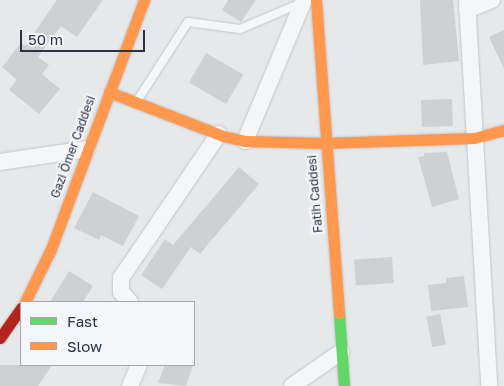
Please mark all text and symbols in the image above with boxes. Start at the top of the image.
scale bar [22,20,148,52]
text: 50 m [28,30,63,48]
street label: Gazi Ömer Caddesi [48,94,98,200]
street label: Fatih Caddesi [304,154,326,234]
legend [20,301,195,366]
text: Fast [67,312,98,330]
text: Slow [67,337,102,355]

